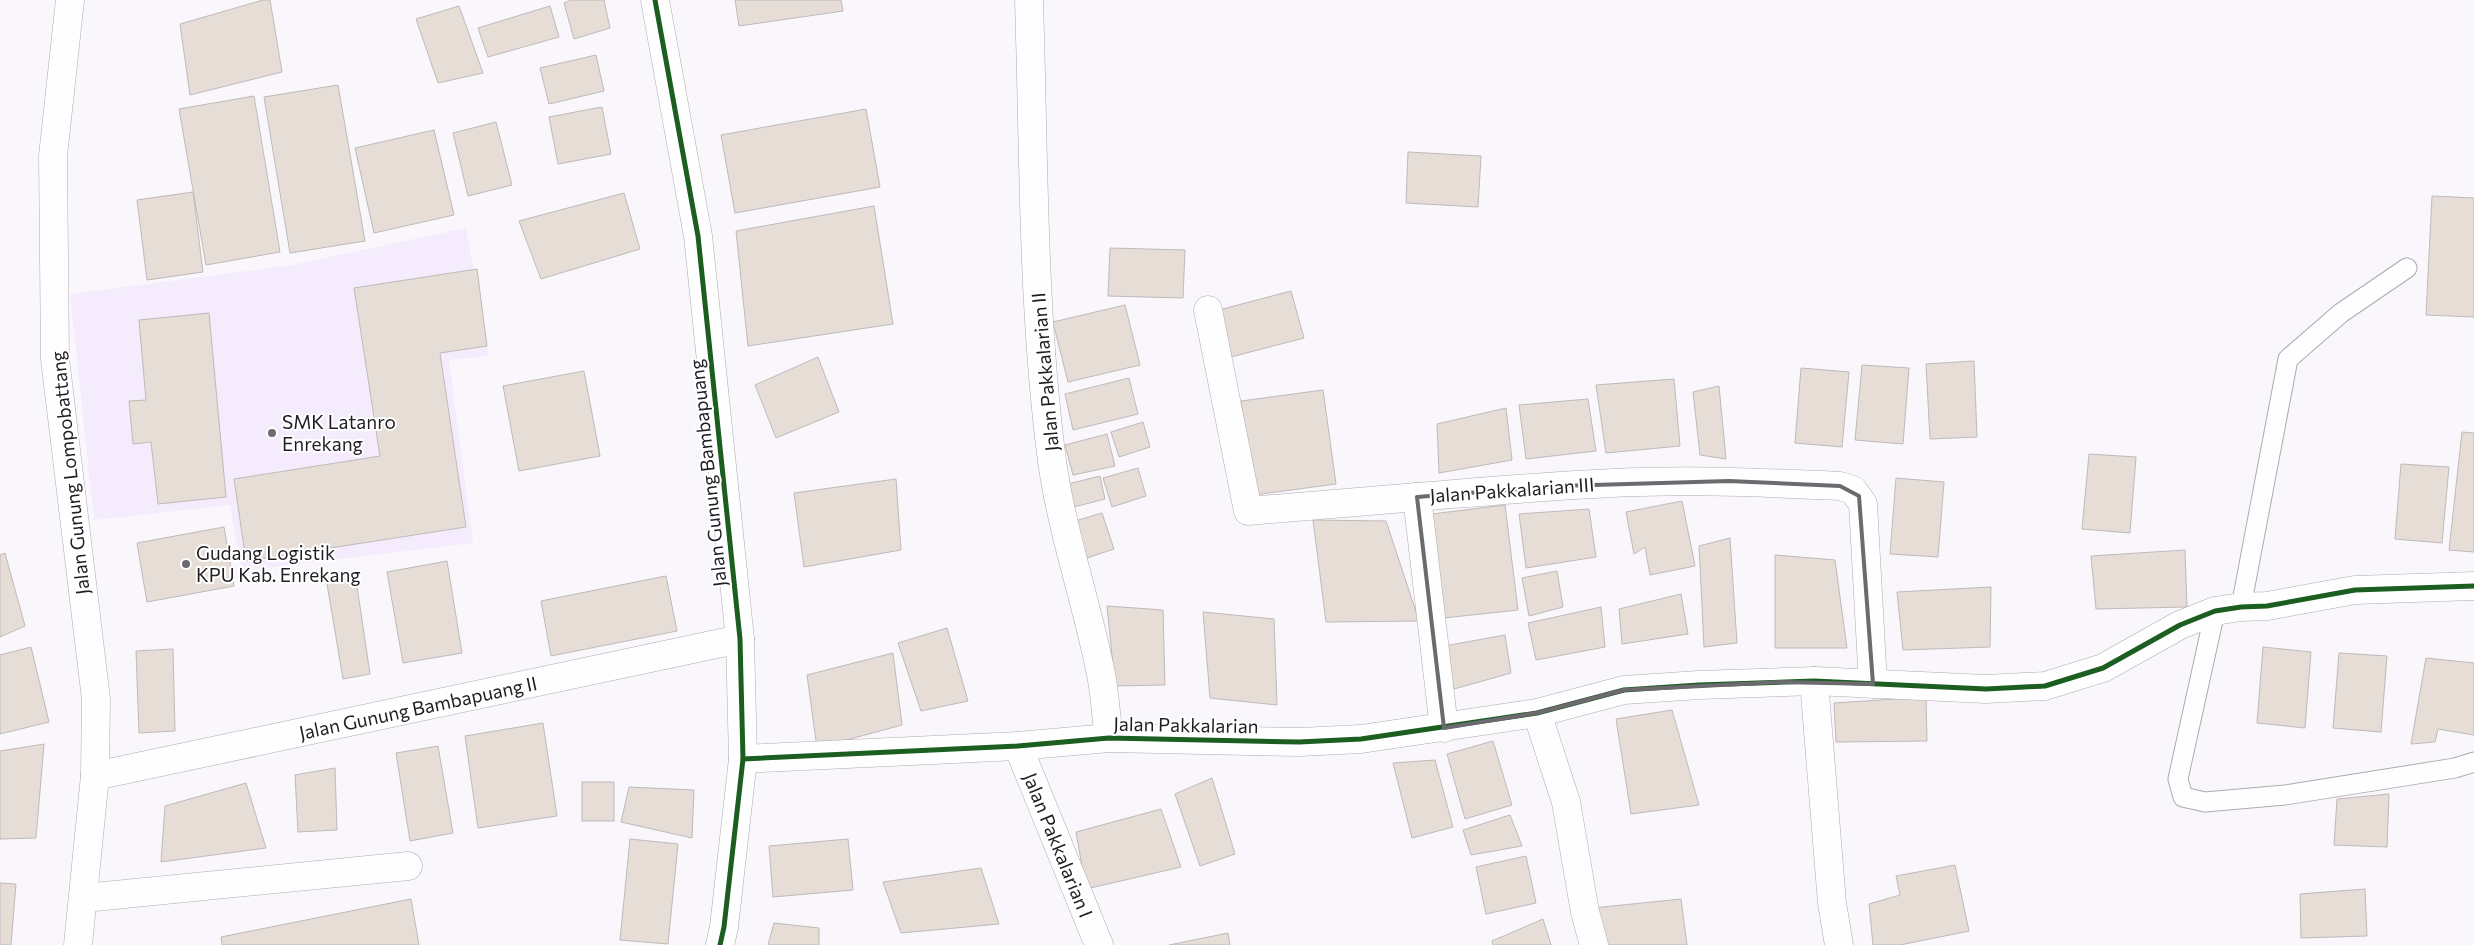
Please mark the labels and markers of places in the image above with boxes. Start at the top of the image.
place label: SMK Latanro Enrekang [282,410,396,455]
marker: SMK Latanro Enrekang [266,427,278,439]
place label: Gudang Logistik KPU Kab. Enrekang [196,541,361,586]
marker: Gudang Logistik KPU Kab. Enrekang [180,558,192,570]

